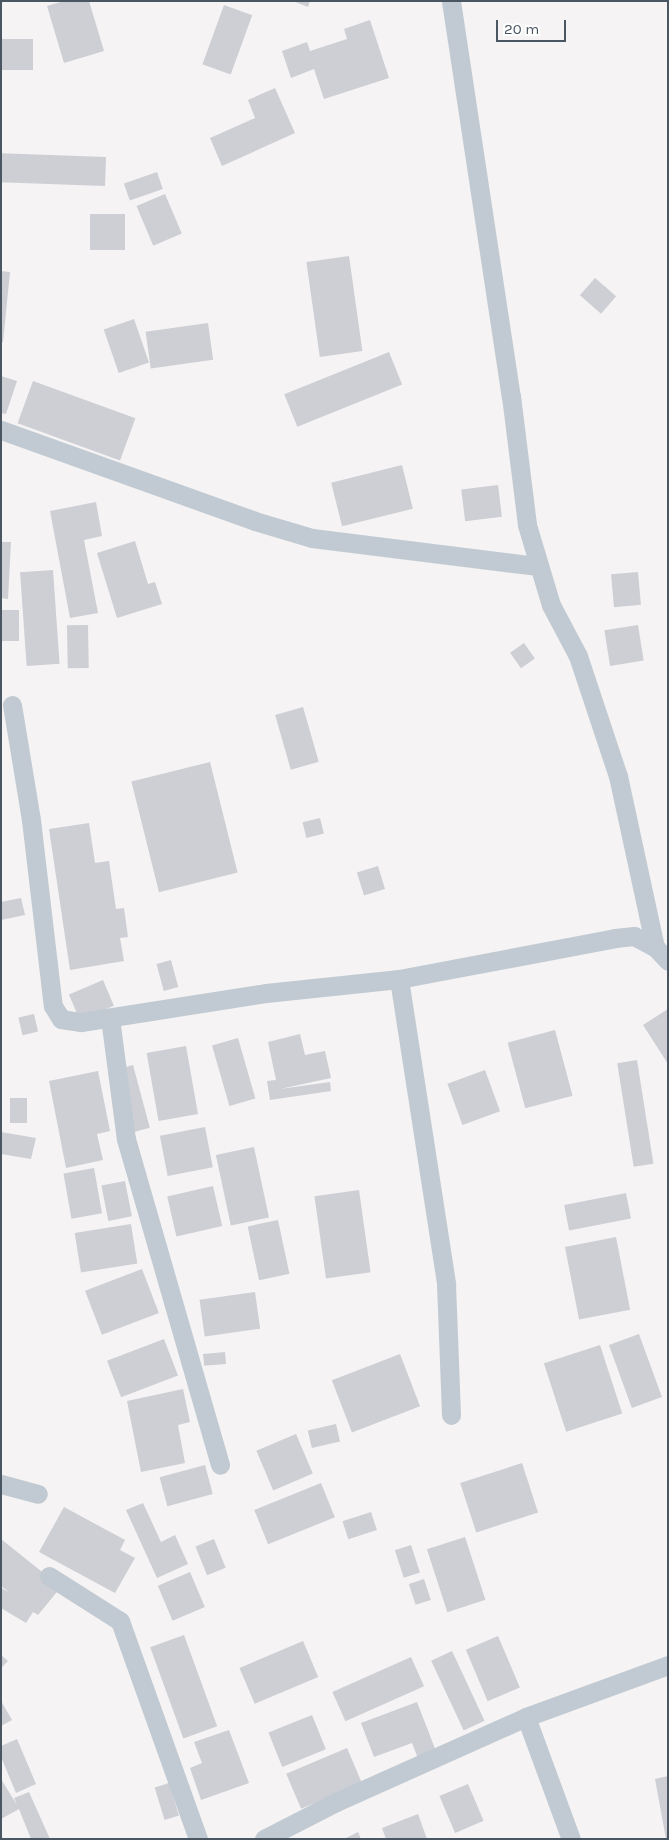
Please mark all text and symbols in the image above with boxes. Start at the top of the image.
scale bar [499,10,569,42]
text: 20 m [504,20,539,38]

